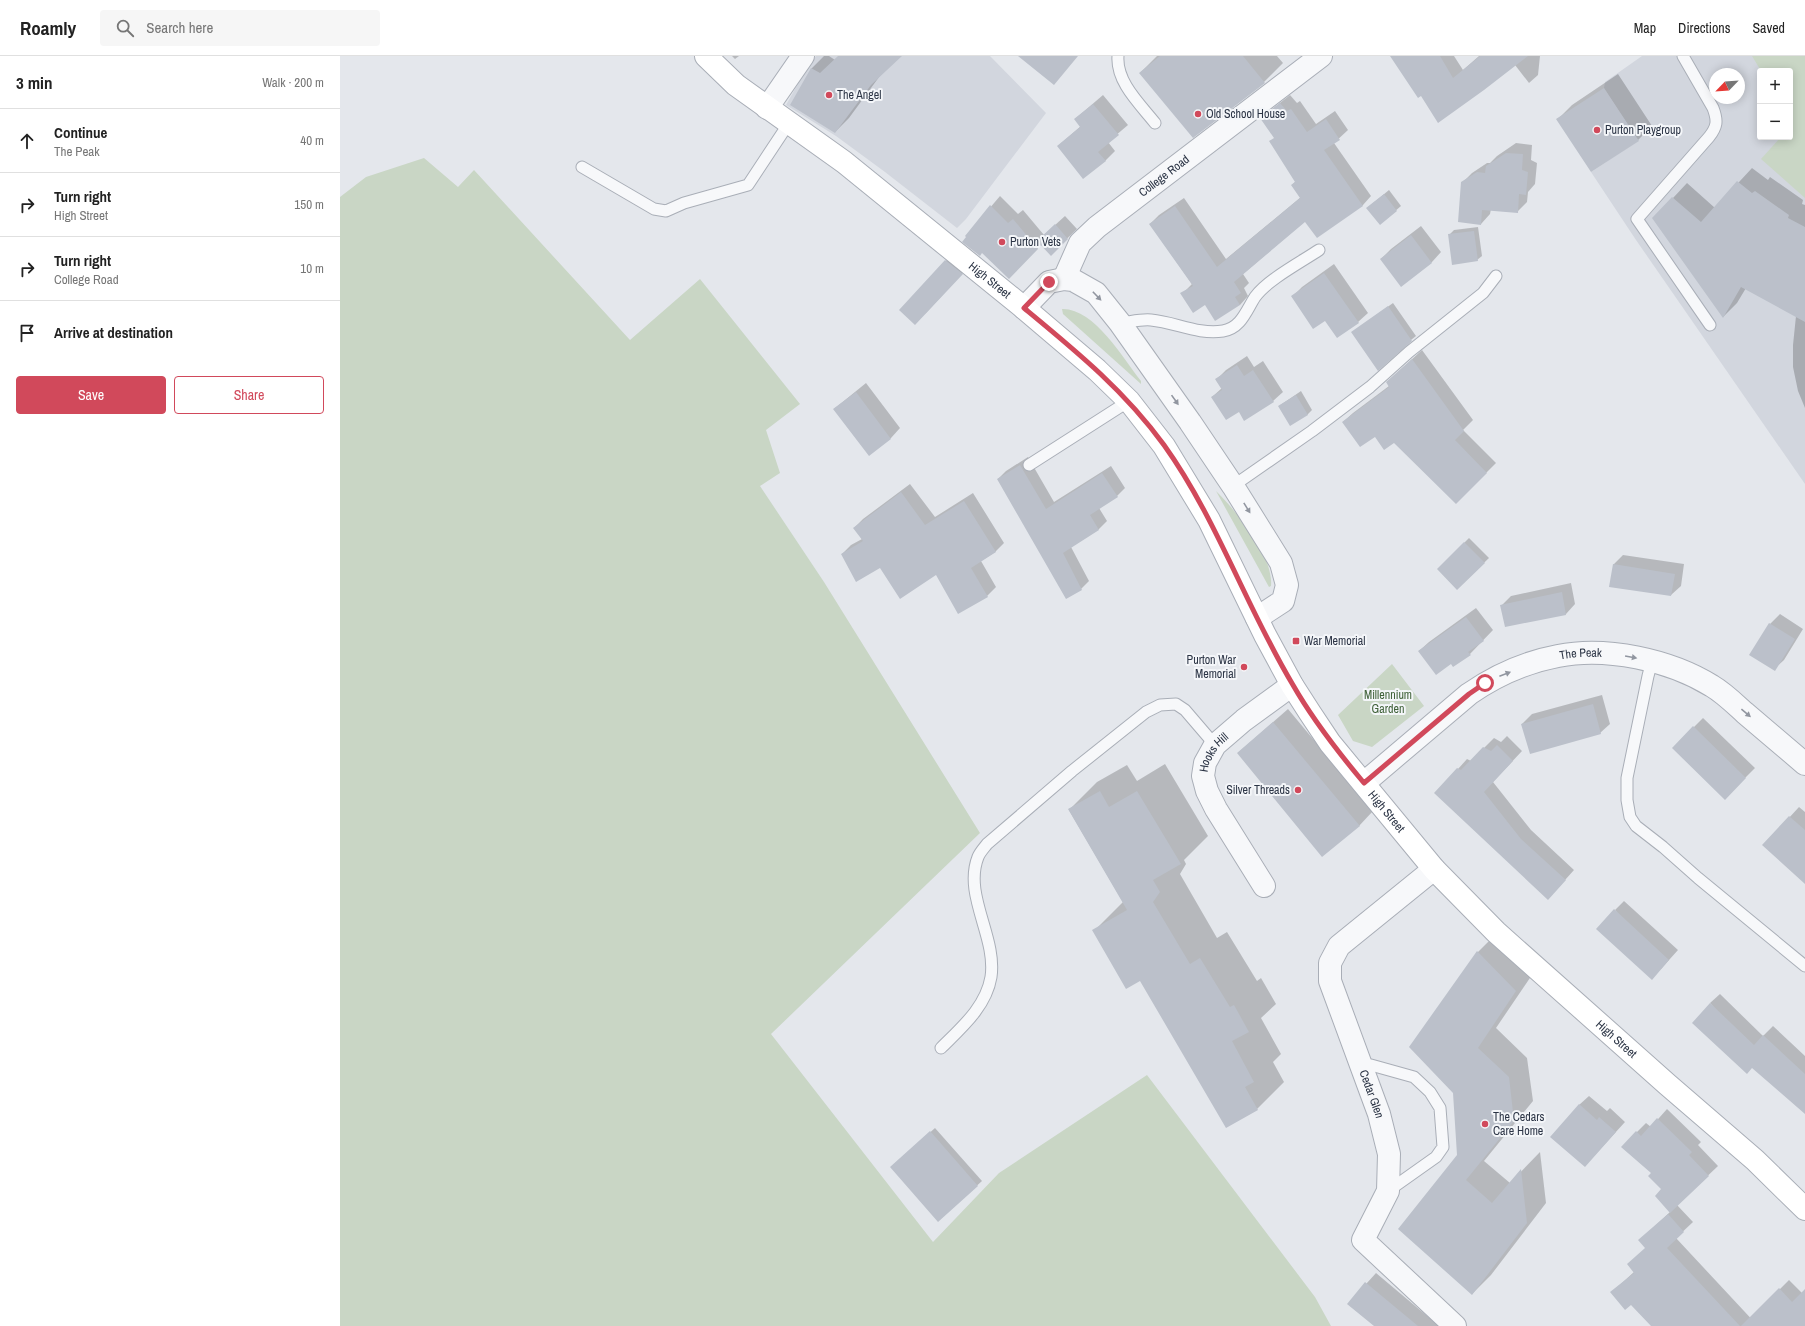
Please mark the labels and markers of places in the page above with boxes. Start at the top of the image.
place label: The Angel [837,87,881,103]
marker: The Angel [824,90,834,100]
place label: Old School House [1206,106,1285,122]
marker: Old School House [1193,109,1203,119]
place label: Purton Playgroup [1605,122,1681,138]
marker: Purton Playgroup [1592,125,1602,135]
place label: Purton Vets [1010,234,1061,250]
marker: Purton Vets [997,237,1007,247]
place label: War Memorial [1304,633,1365,649]
marker: War Memorial [1291,636,1301,646]
place label: Purton War Memorial [1187,652,1237,682]
marker: Purton War Memorial [1239,662,1249,672]
place label: Silver Threads [1226,782,1290,798]
marker: Silver Threads [1293,785,1303,795]
place label: The Cedars Care Home [1493,1109,1544,1139]
marker: The Cedars Care Home [1480,1119,1490,1129]

